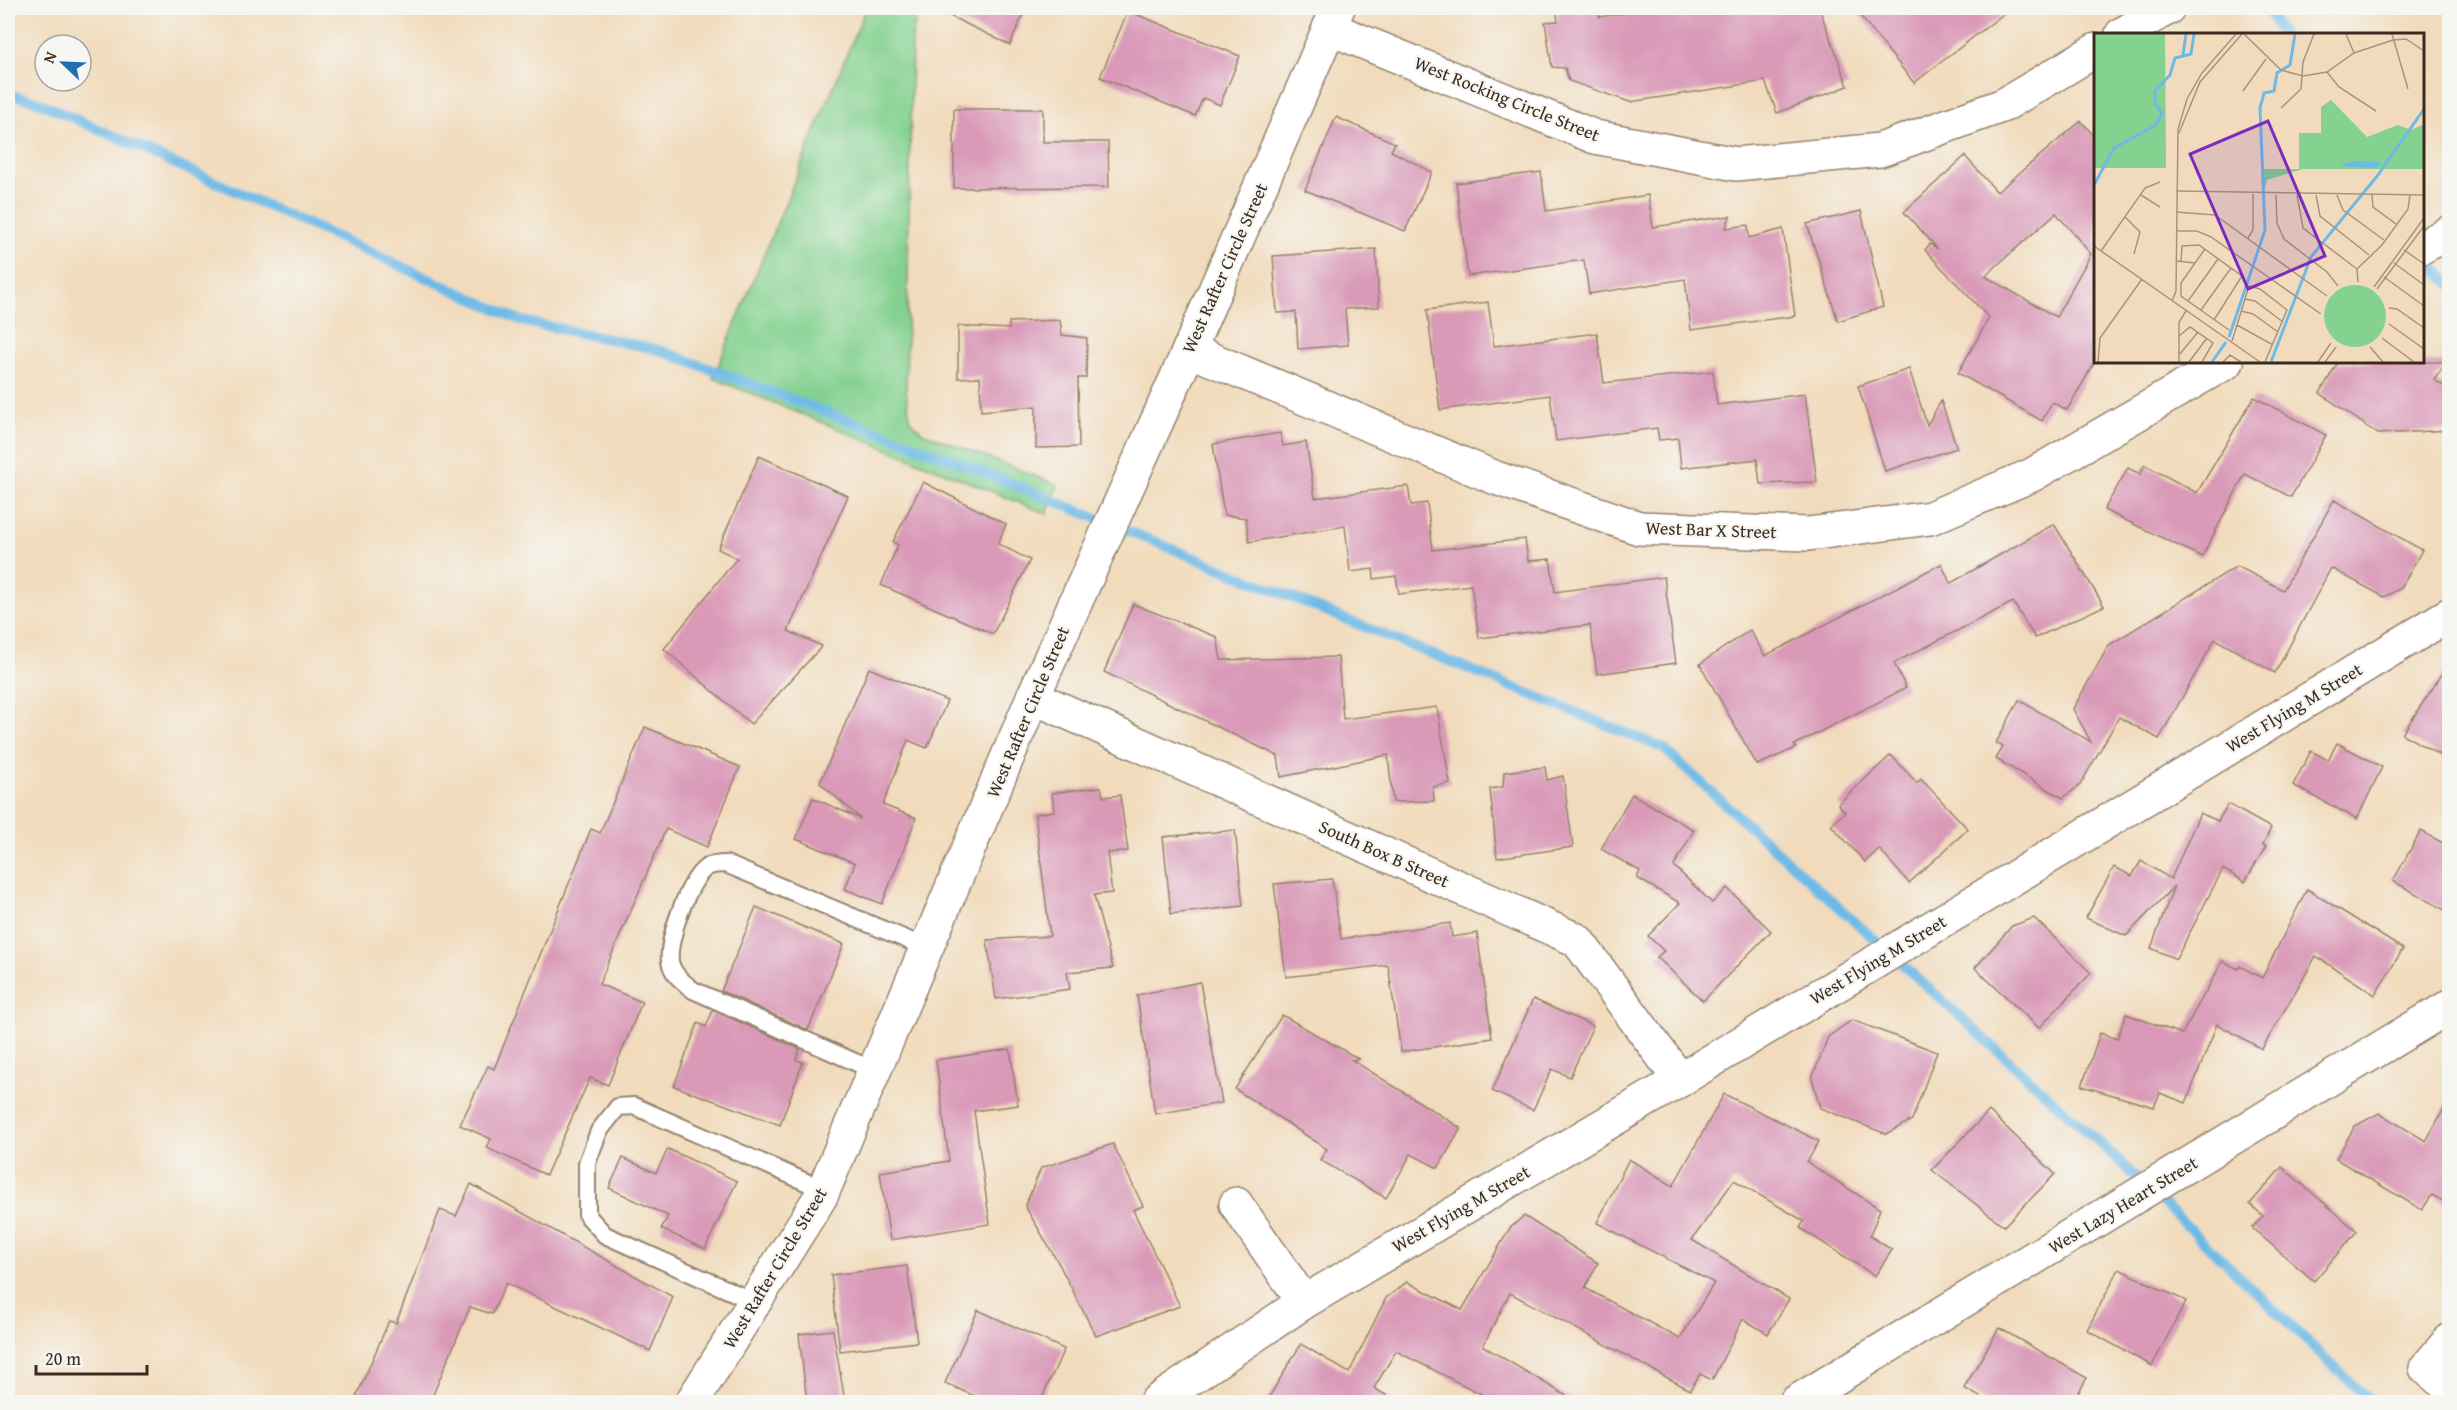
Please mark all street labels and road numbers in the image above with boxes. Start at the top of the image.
street label: West Rocking Circle Street [1410,49,1604,148]
street label: West Rafter Circle Street [1175,178,1275,357]
street label: West Bar X Street [1645,514,1778,545]
street label: West Rafter Circle Street [979,621,1076,802]
street label: West Flying M Street [2220,656,2368,759]
street label: South Box B Street [1315,813,1454,895]
street label: West Flying M Street [1804,908,1952,1011]
street label: West Lazy Heart Street [2043,1149,2203,1260]
street label: West Flying M Street [1387,1158,1535,1259]
street label: West Rafter Circle Street [716,1181,834,1354]

